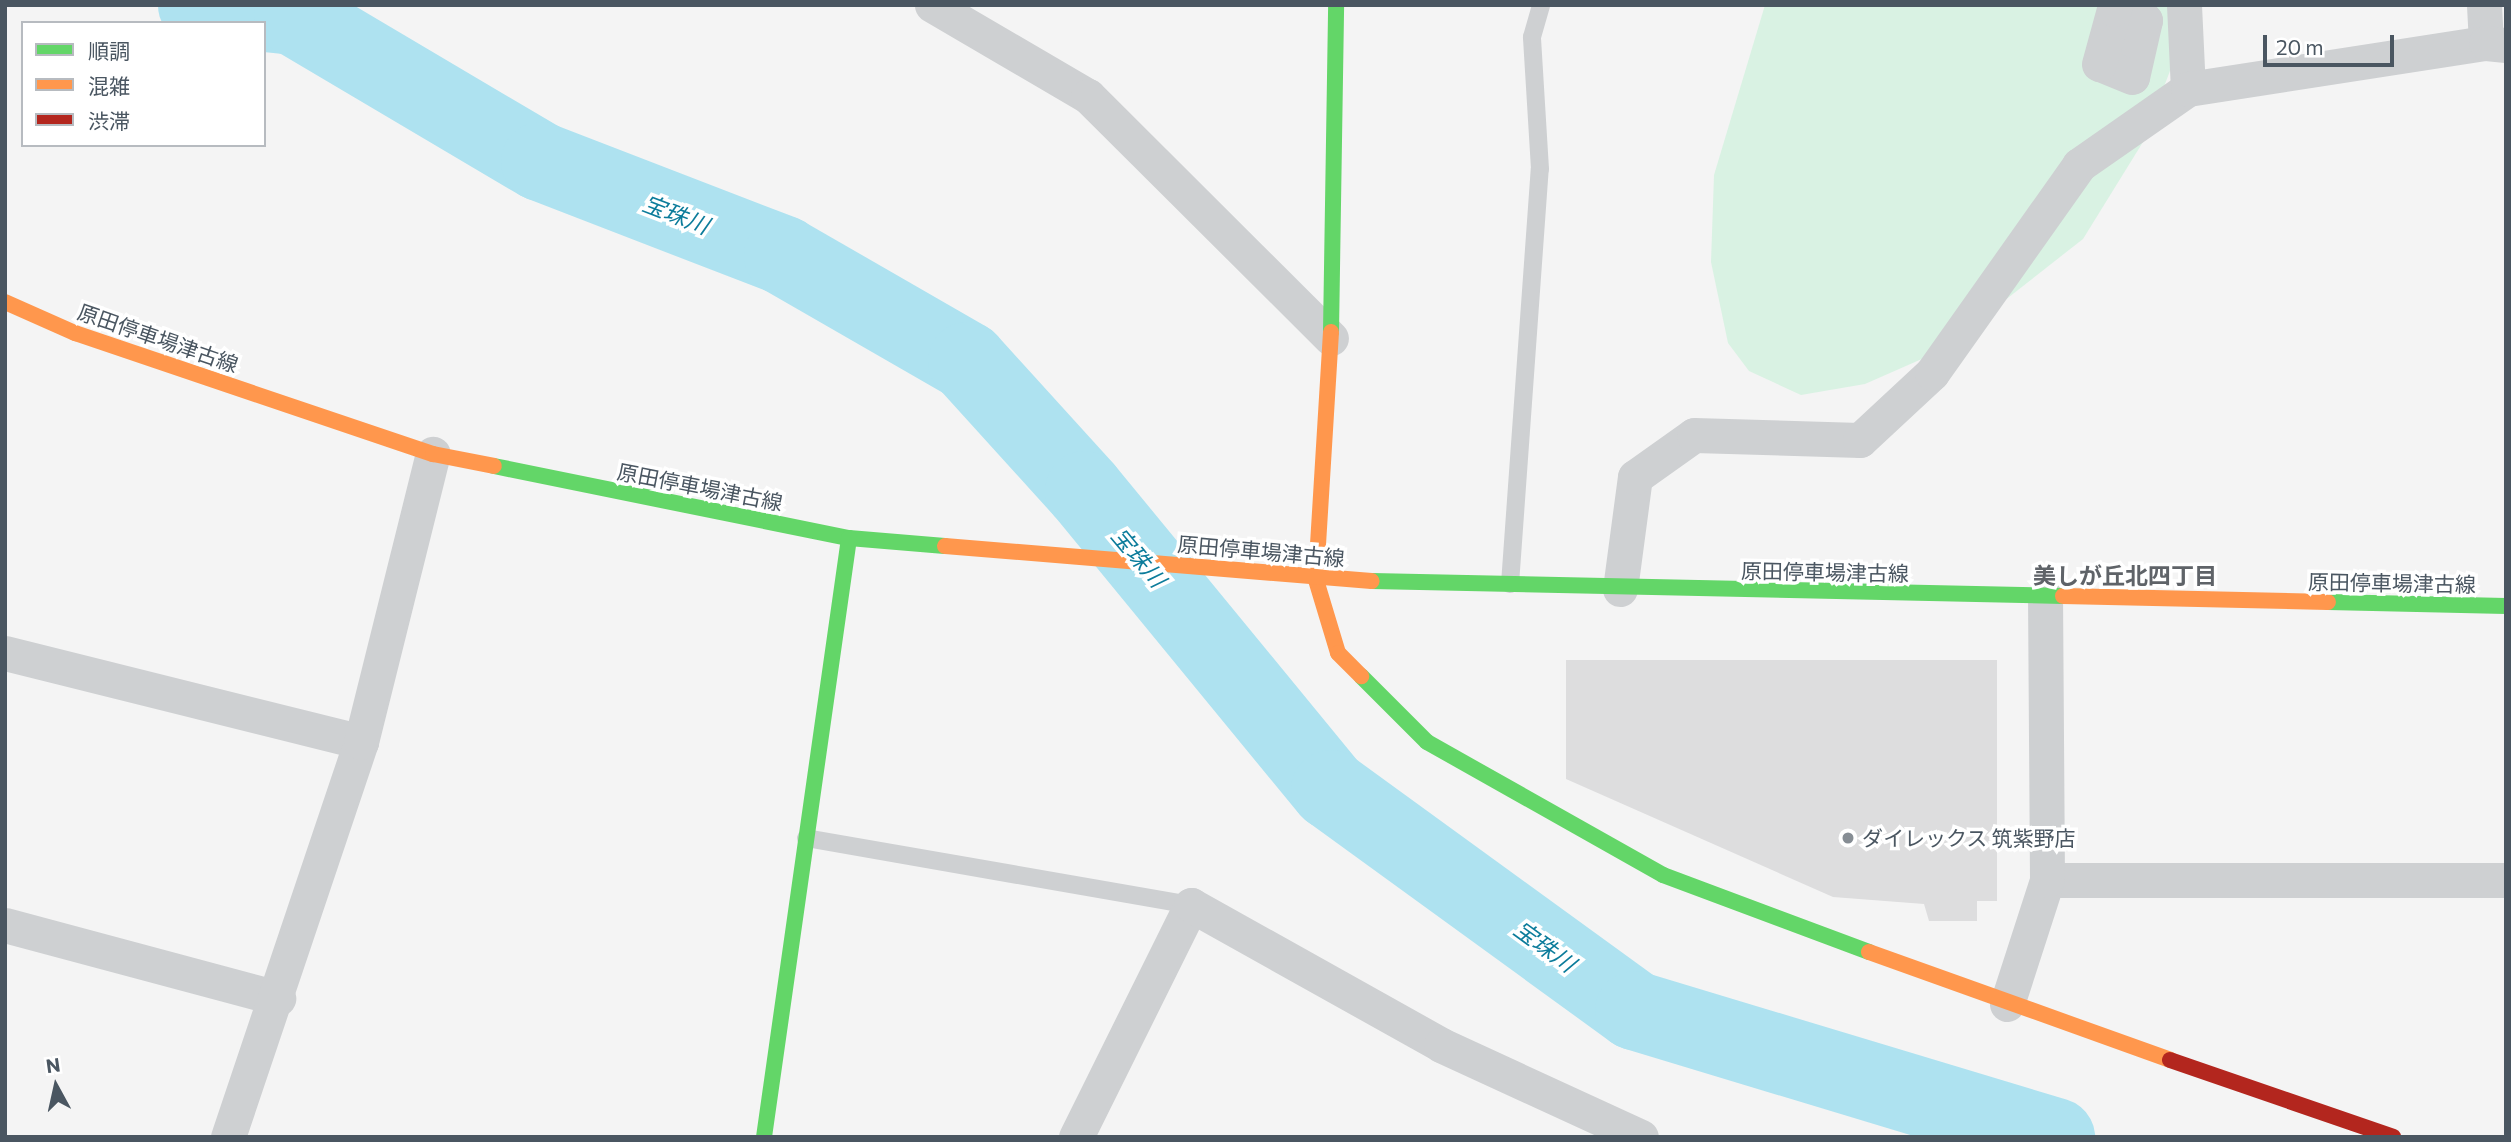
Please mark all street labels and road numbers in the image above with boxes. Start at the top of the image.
street label: 原田停車場津古線 [74,299,242,377]
street label: 原田停車場津古線 [615,459,785,515]
street label: 原田停車場津古線 [1176,531,1346,571]
street label: 原田停車場津古線 [1741,558,1909,586]
street label: 原田停車場津古線 [2308,569,2476,597]

